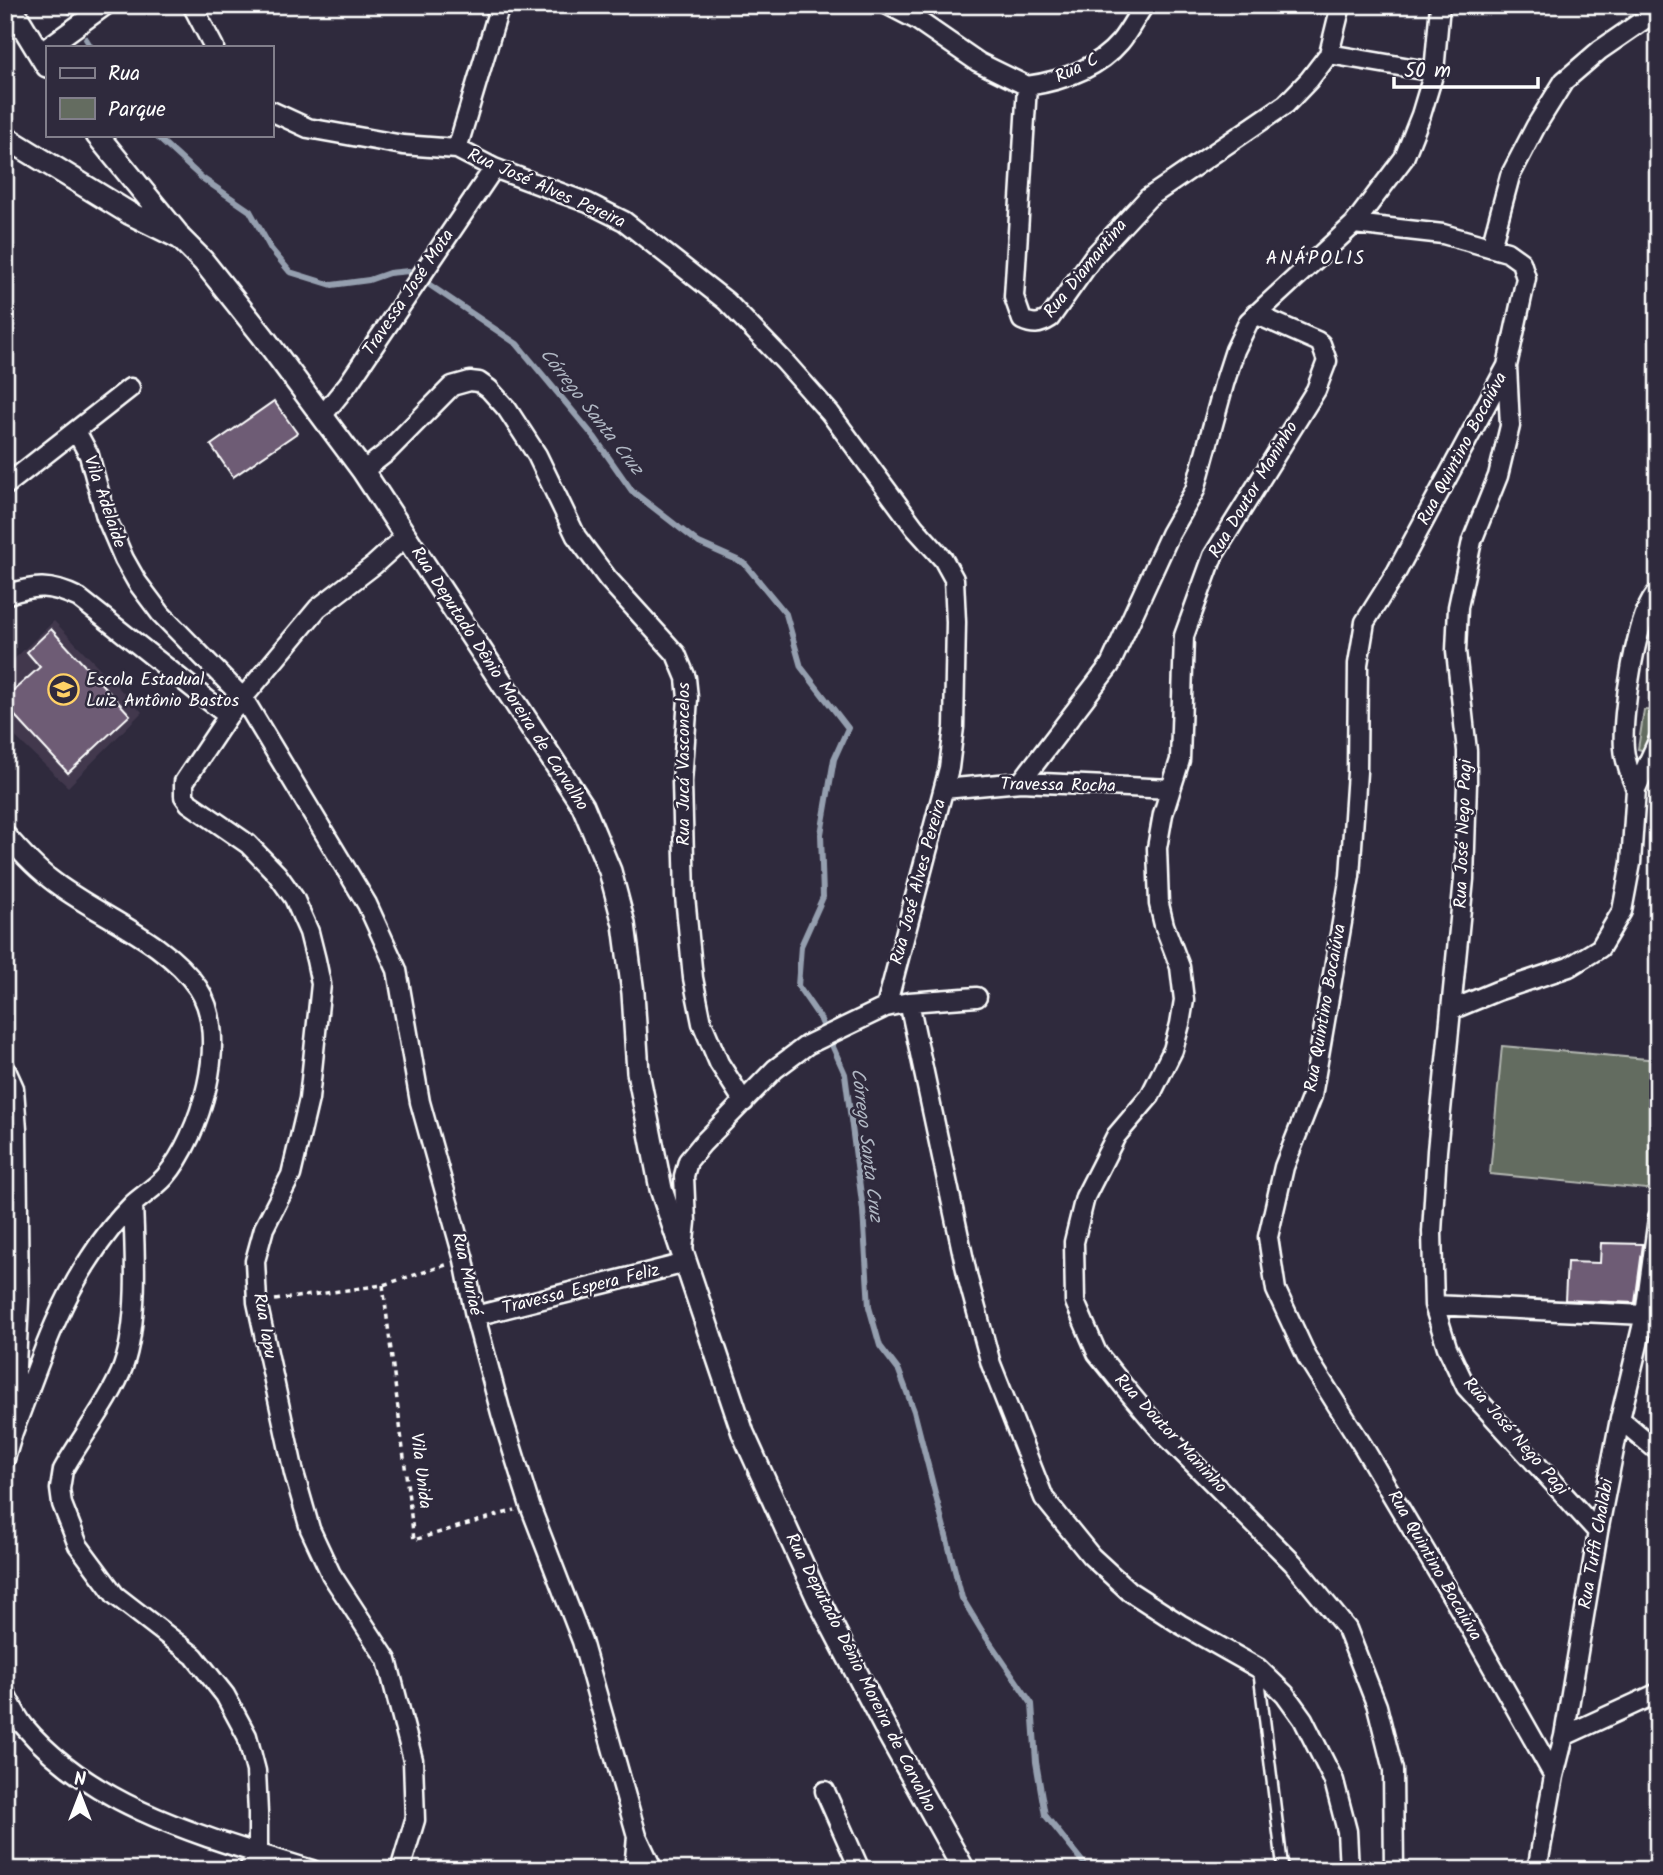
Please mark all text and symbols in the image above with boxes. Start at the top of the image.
legend [46,46,273,136]
street label: Rua C [1050,46,1104,92]
scale bar [1394,46,1537,90]
text: 50 m [1404,55,1451,88]
text: Rua [108,58,140,91]
text: Parque [108,94,166,127]
street label: Rua José Alves Pereira [462,141,630,237]
street label: Rua Diamantina [1037,213,1135,325]
street label: Travessa José Mota [356,224,462,362]
district label: ANÁPOLIS [1266,244,1366,274]
water label: Córrego Santa Cruz [532,342,651,483]
street label: Rua Quintino Bocaiúva [1410,367,1516,531]
street label: Rua Doutor Maninho [1202,416,1306,564]
street label: Vila Adelaide [75,452,133,552]
street label: Rua Deputado Dênio Moreira de Carvalho [402,541,596,817]
place label: Escola Estadual Luiz Antônio Bastos [86,666,239,716]
school or university icon: Escola Estadual Luiz Antônio Bastos [46,673,80,707]
street label: Rua Jucá Vasconcelos [670,682,699,846]
street label: Rua José Nego Pagi [1447,758,1481,909]
street label: Travessa Rocha [1000,770,1116,802]
street label: Rua José Alves Pereira [883,796,955,968]
street label: Rua Quintino Bocaiúva [1297,922,1355,1094]
water label: Córrego Santa Cruz [842,1066,891,1225]
street label: Rua Muriaé [442,1230,490,1319]
street label: Travessa Espera Feliz [499,1256,663,1324]
street label: Rua Iapu [244,1291,284,1361]
street label: Rua Doutor Maninho [1106,1367,1234,1501]
street label: Rua José Nego Pagi [1455,1371,1575,1503]
street label: Vila Unida [401,1432,439,1510]
street label: Rua Tuffi Chalabi [1571,1476,1623,1612]
street label: Rua Quintino Bocaiúva [1379,1485,1489,1647]
street label: Rua Deputado Dênio Moreira de Carvalho [777,1528,943,1818]
north arrow [46,1759,116,1829]
text: N [74,1765,86,1795]

